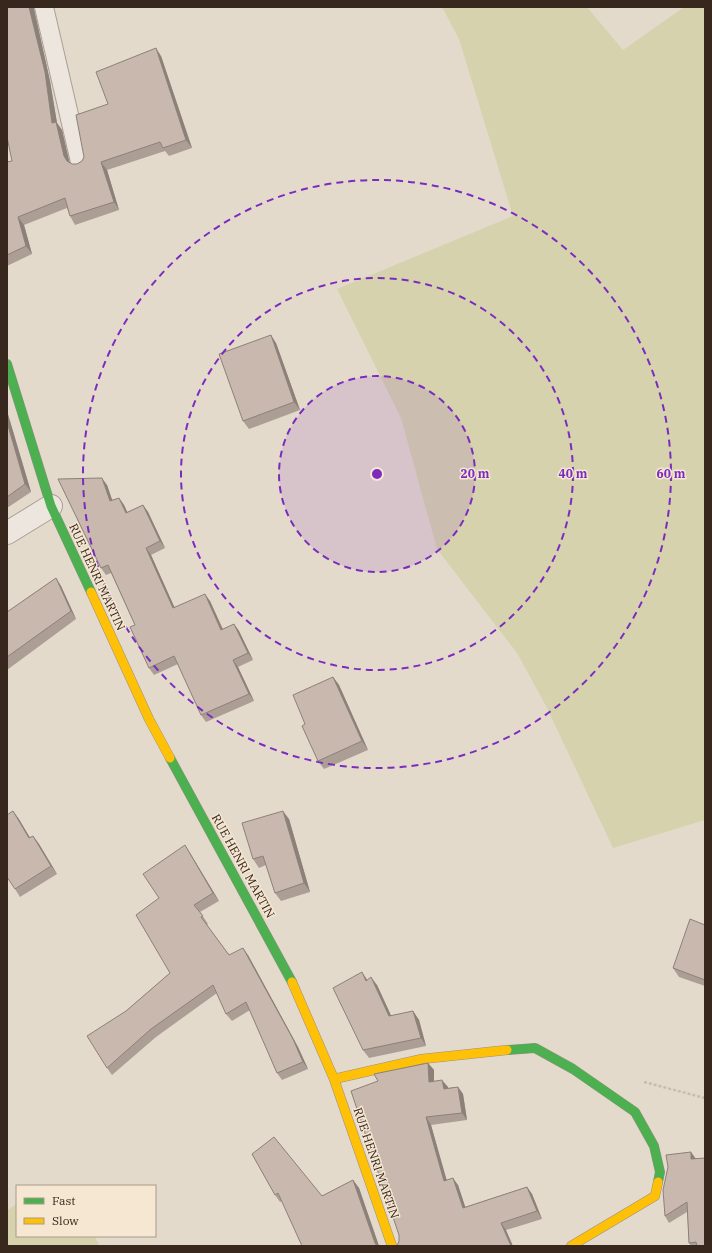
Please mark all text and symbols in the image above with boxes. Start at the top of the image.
text: 20 m [461,466,490,481]
text: 40 m [559,466,588,481]
text: 60 m [657,466,686,481]
centre of rings [370,467,384,481]
street label: RUE HENRI MARTIN [66,521,129,633]
street label: RUE HENRI MARTIN [209,811,278,920]
street label: RUE HENRI MARTIN [350,1105,403,1220]
legend [16,1185,156,1237]
text: Fast [52,1193,76,1208]
text: Slow [52,1213,79,1228]

